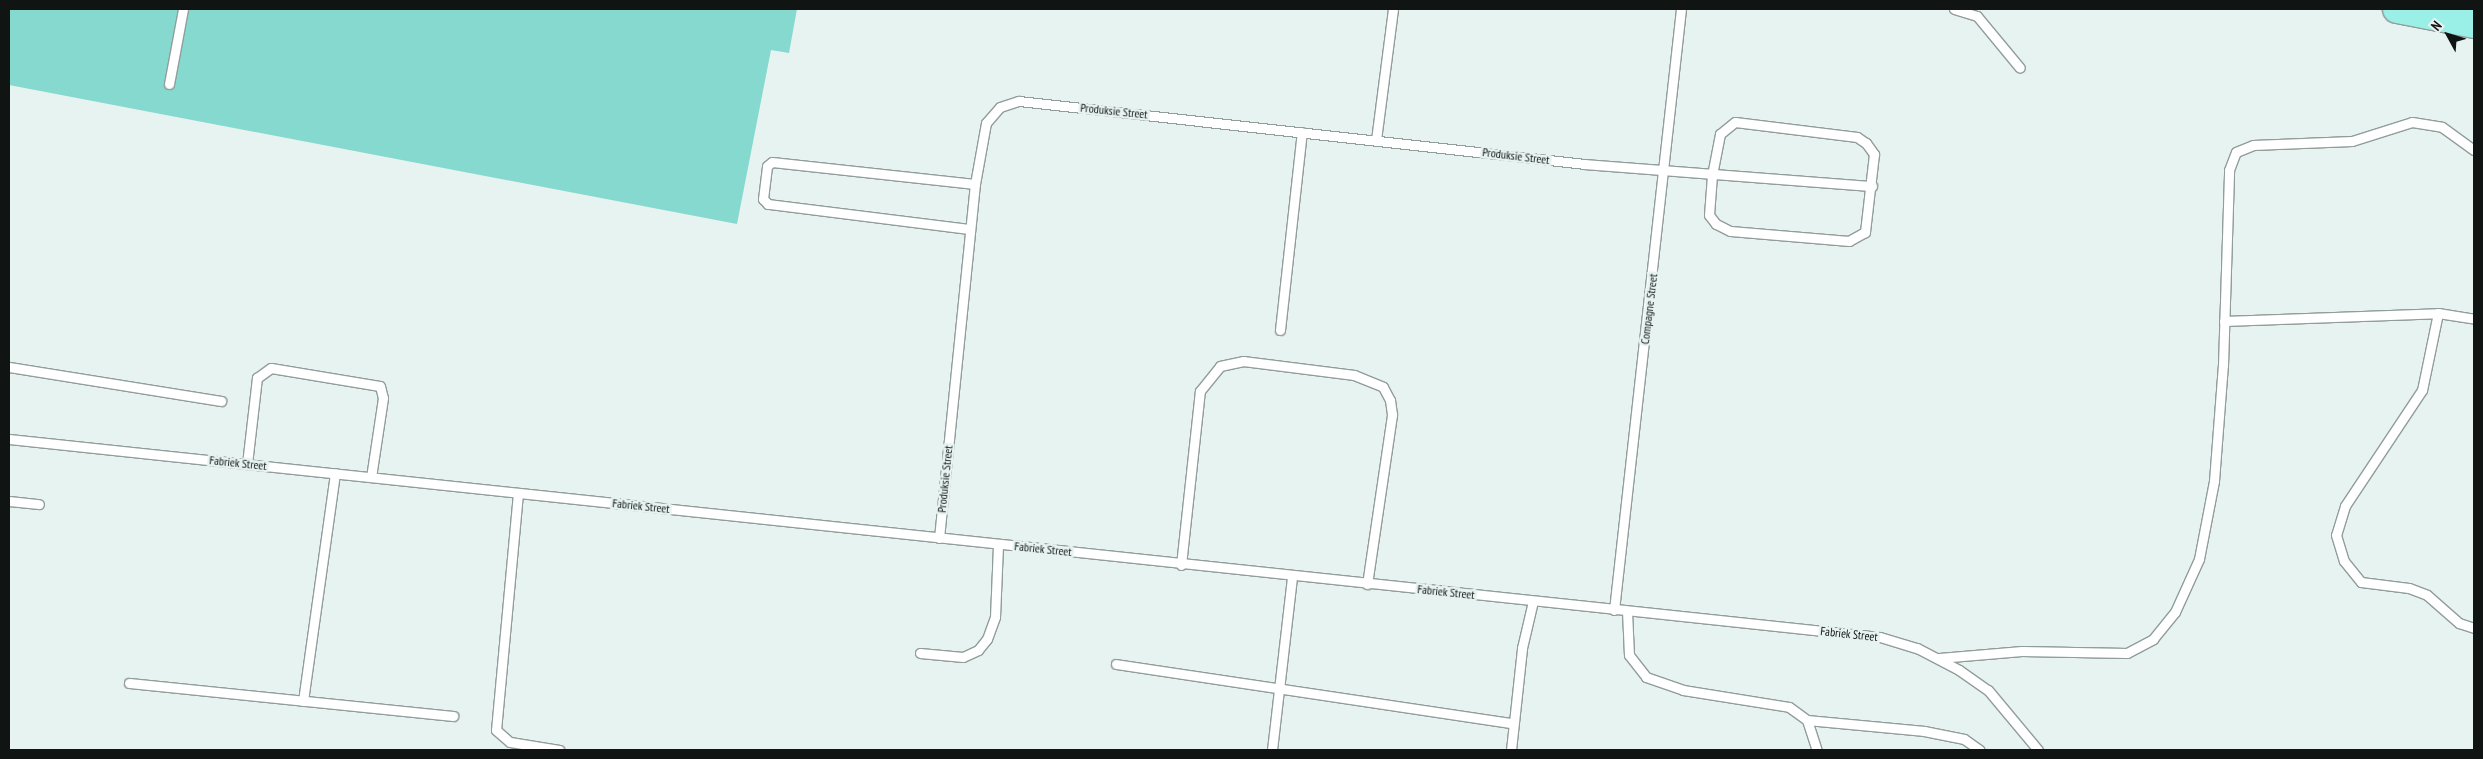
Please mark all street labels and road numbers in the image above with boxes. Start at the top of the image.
street label: Produksie Street [1080,100,1148,122]
street label: Produksie Street [1482,145,1550,167]
street label: Compagne Street [1638,273,1660,345]
street label: Produksie Street [934,445,956,513]
street label: Fabriek Street [208,453,268,473]
street label: Fabriek Street [611,496,671,516]
street label: Fabriek Street [1013,539,1073,559]
street label: Fabriek Street [1416,582,1476,602]
street label: Fabriek Street [1819,624,1879,644]

